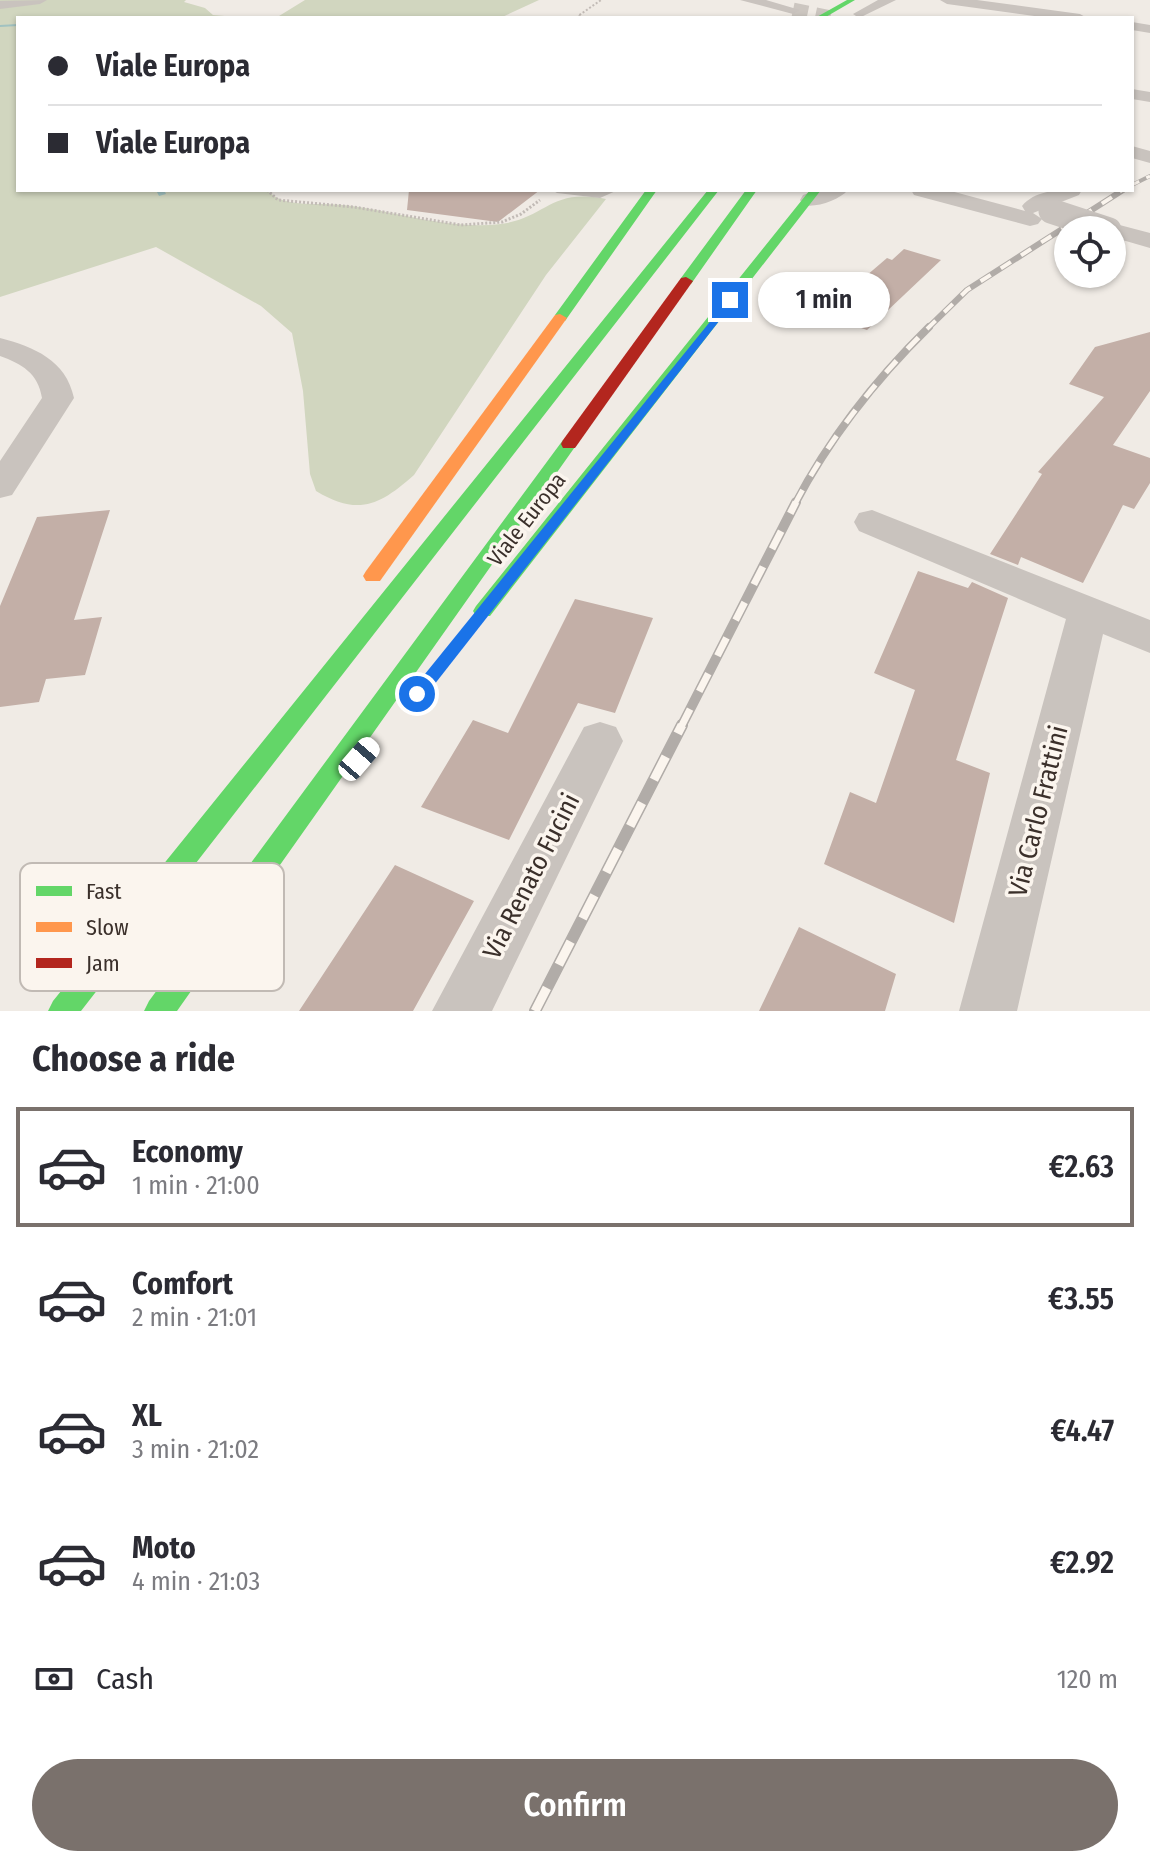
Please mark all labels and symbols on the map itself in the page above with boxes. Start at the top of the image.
callout: 1 min [758,272,890,328]
route end [712,282,748,318]
street label: Viale Europa [481,467,571,572]
route start [399,676,435,712]
street label: Via Carlo Frattini [1002,722,1075,900]
car [334,733,384,785]
street label: Via Renato Fucini [476,788,586,964]
legend [20,863,284,991]
text: Fast [86,878,122,905]
text: Slow [86,914,129,941]
text: Jam [86,950,120,977]

